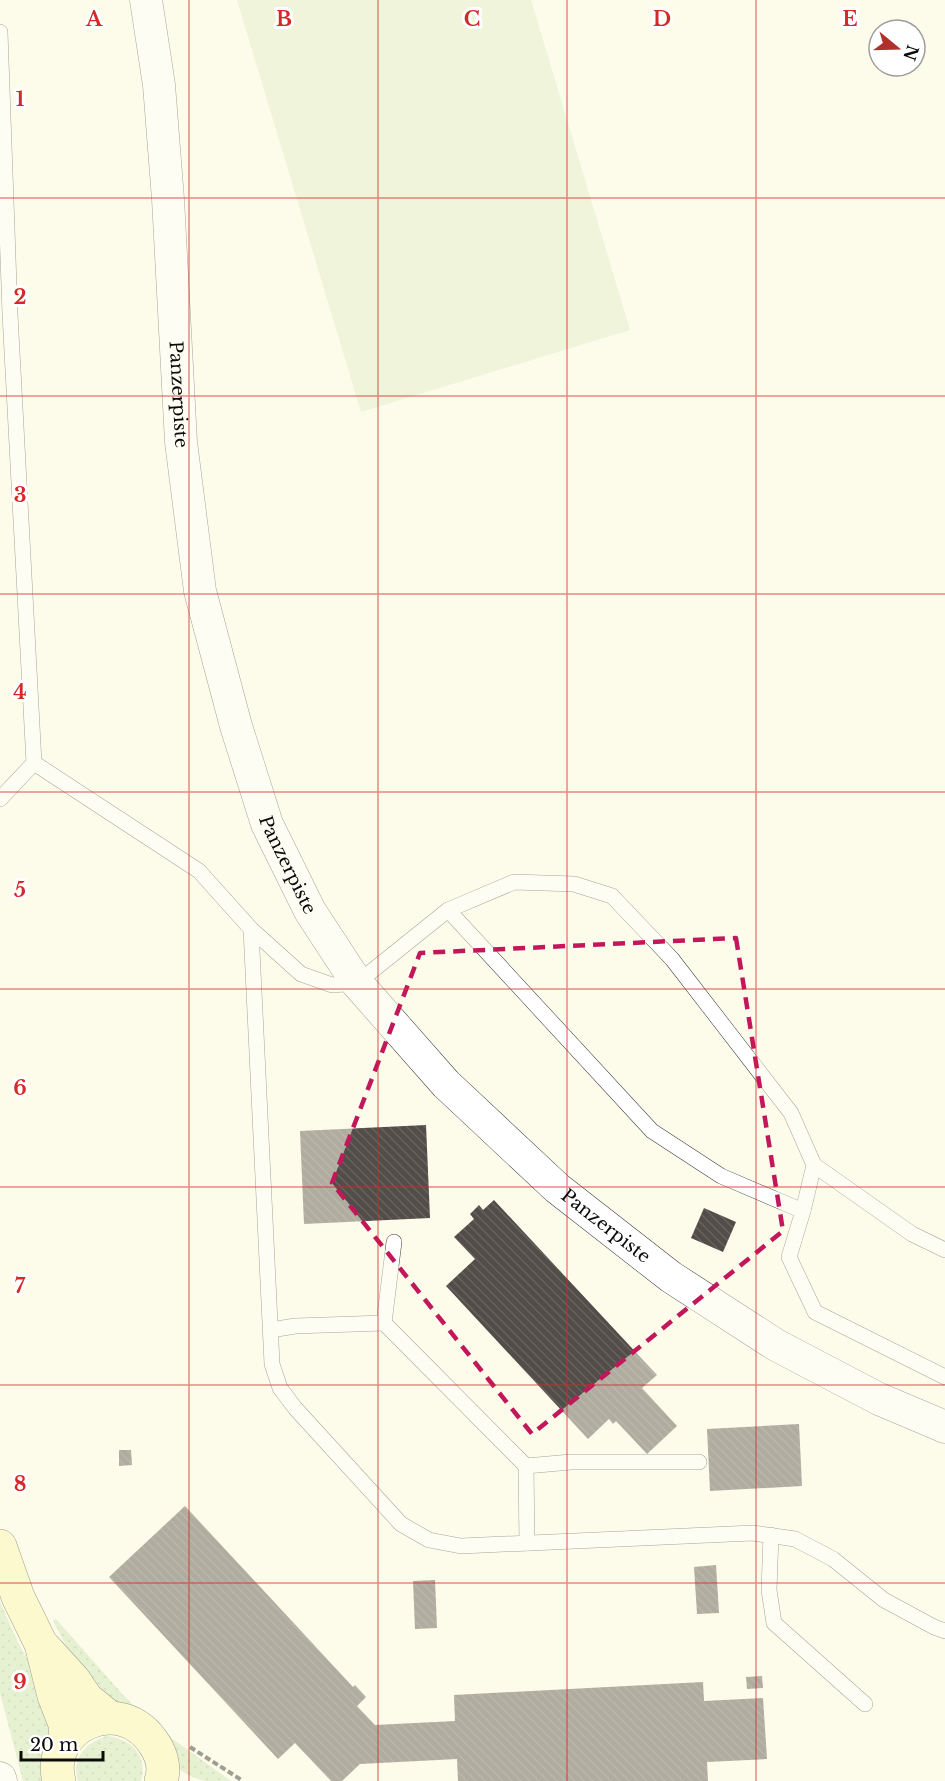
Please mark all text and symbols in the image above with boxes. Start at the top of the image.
text: A [85,7,103,31]
text: B [276,7,292,31]
text: C [464,7,480,31]
text: D [653,7,671,31]
text: E [842,7,858,31]
north arrow [867,18,927,78]
text: N [899,43,923,63]
text: 1 [16,87,25,111]
text: 2 [13,285,27,309]
street label: Panzerpiste [165,340,193,449]
text: 3 [14,483,26,507]
text: 4 [13,680,27,704]
street label: Panzerpiste [254,813,321,918]
text: 5 [14,878,26,902]
text: 6 [13,1076,27,1100]
street label: Panzerpiste [557,1184,655,1268]
text: 7 [15,1274,26,1298]
text: 8 [14,1472,26,1496]
text: 9 [13,1670,27,1694]
scale bar [21,1724,104,1762]
text: 20 m [30,1734,78,1756]

